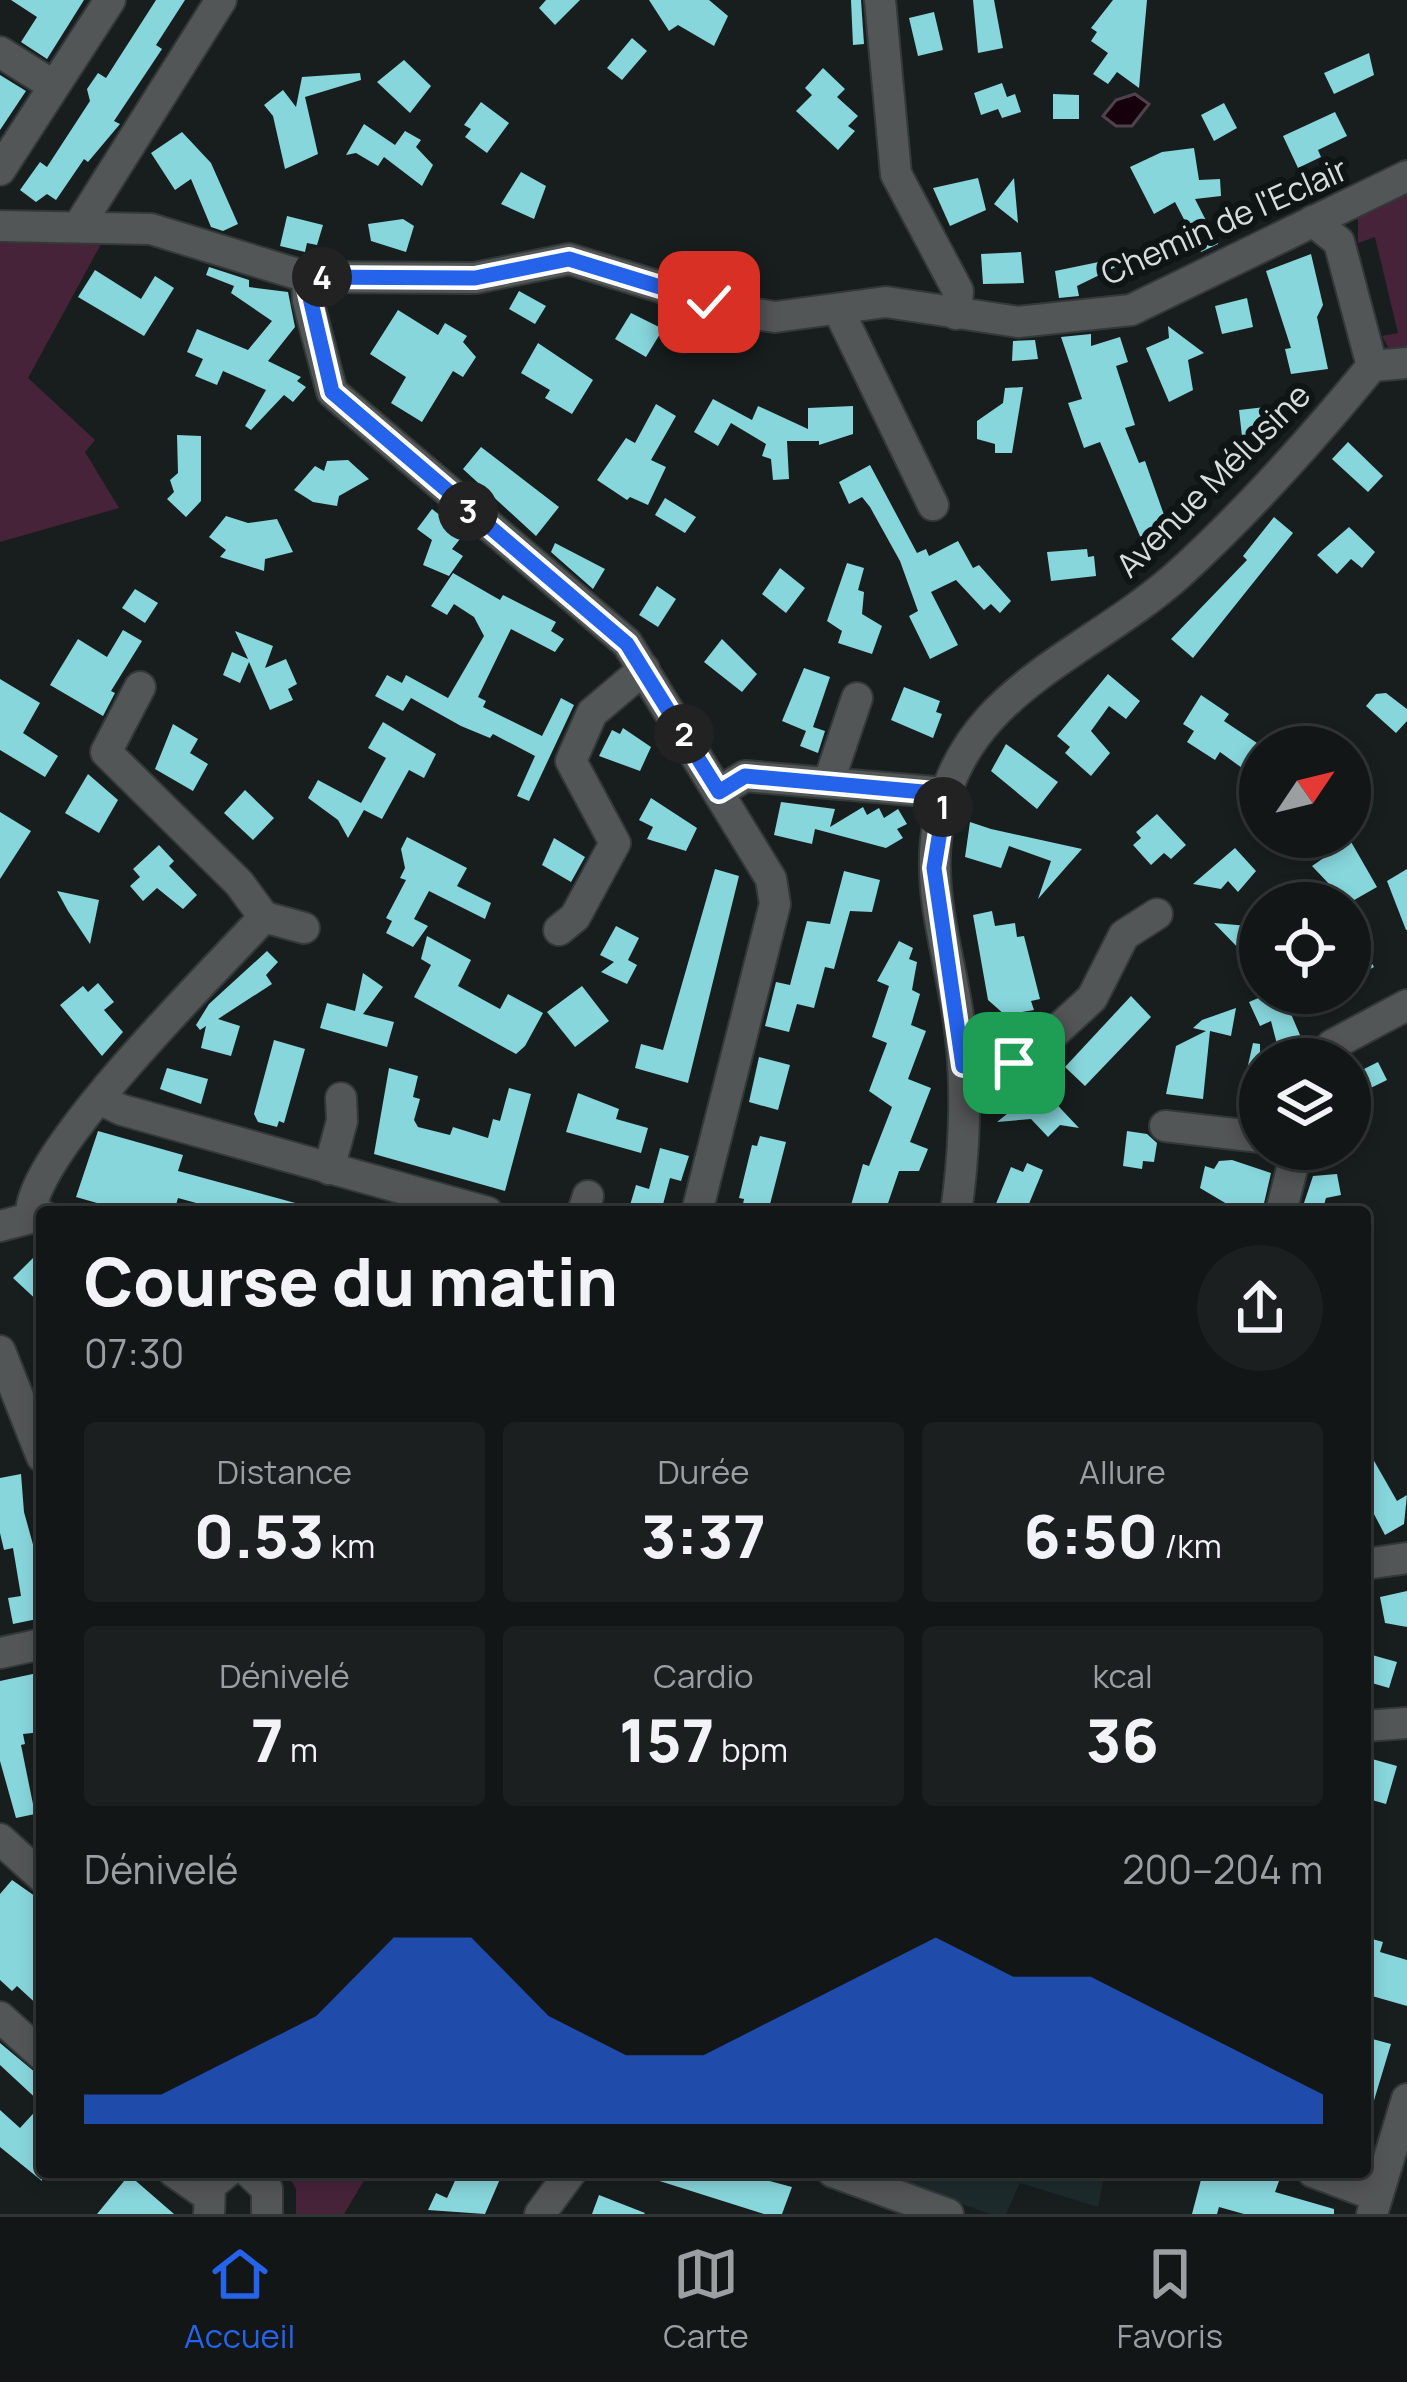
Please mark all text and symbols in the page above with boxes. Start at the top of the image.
street label: Chemin de l'Eclair [1093,146,1354,295]
pin: 4 [292,247,352,307]
pin [658,251,760,353]
text: 4 [312,254,332,299]
icon: check [676,269,742,335]
street label: Avenue Mélusine [1106,373,1320,587]
pin: 3 [438,481,498,541]
text: 3 [458,488,478,533]
pin: 2 [654,704,714,764]
text: 2 [674,711,694,756]
north arrow [1239,726,1371,858]
map controls [1239,726,1371,1170]
pin: 1 [913,777,973,837]
text: 1 [936,784,950,829]
button: locate [1239,882,1371,1014]
pin [963,1012,1065,1114]
icon: arrive [981,1030,1047,1096]
button: layers [1239,1038,1371,1170]
text: Course du matin [84,1236,618,1326]
button: share [1197,1245,1323,1371]
text: 07:30 [84,1326,184,1380]
text: Distance [217,1449,352,1494]
text: Durée [657,1449,750,1494]
text: Allure [1079,1449,1166,1494]
text: 0.53 [194,1494,324,1576]
text: 3:37 [641,1494,766,1576]
text: 6:50 [1023,1494,1158,1576]
text: km [324,1523,375,1568]
text: /km [1158,1523,1222,1568]
text: Dénivelé [219,1653,350,1698]
text: Cardio [653,1653,754,1698]
text: kcal [1092,1653,1153,1698]
text: 7 [251,1698,284,1780]
text: 157 [619,1698,714,1780]
text: 36 [1086,1698,1159,1780]
text: m [284,1727,318,1772]
text: bpm [714,1727,788,1772]
text: Dénivelé [84,1842,238,1896]
text: 200–204 m [1122,1842,1323,1896]
tab: Accueil [184,2241,295,2358]
tab: Carte [663,2241,749,2358]
tab: Favoris [1117,2241,1223,2358]

